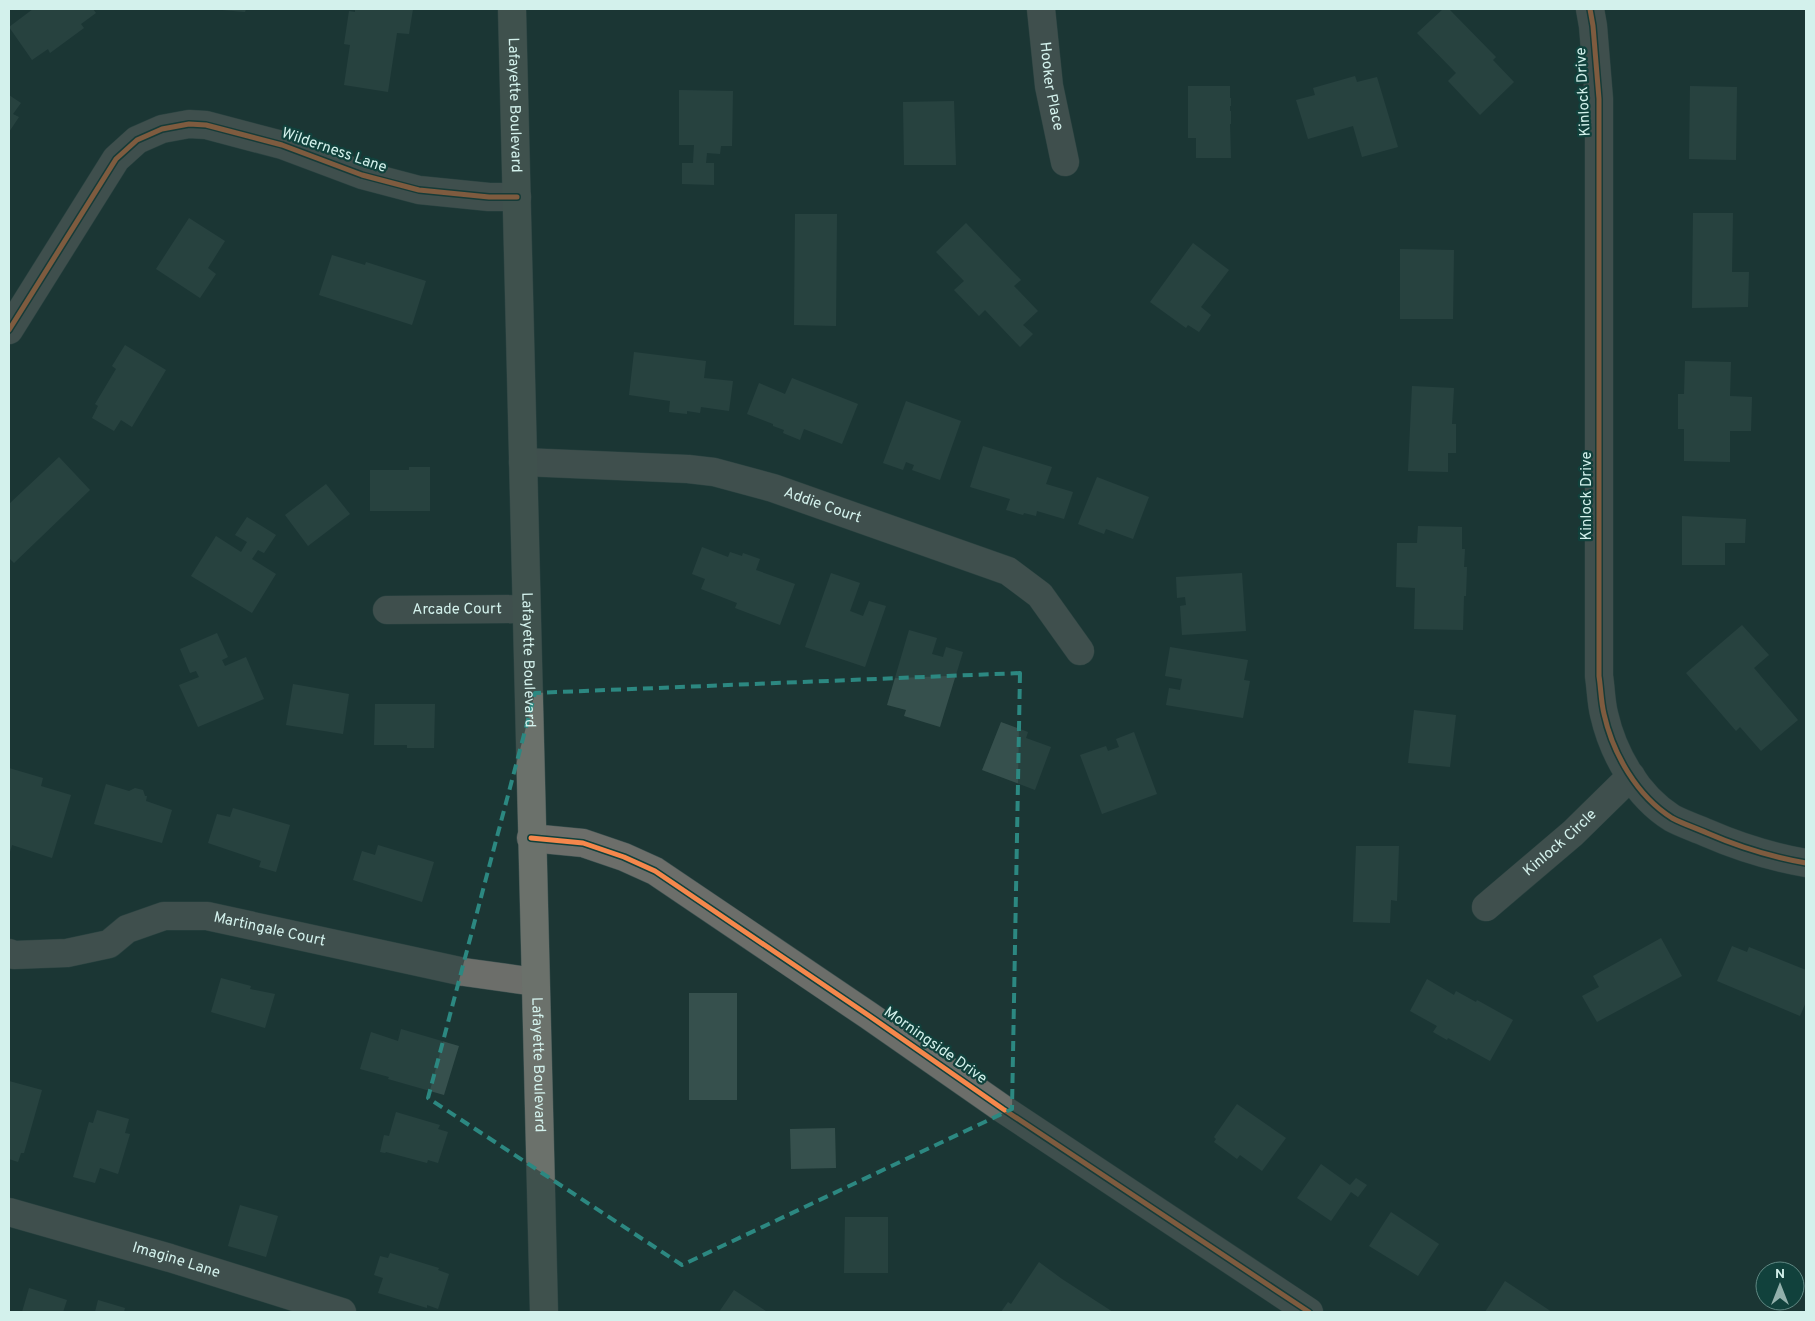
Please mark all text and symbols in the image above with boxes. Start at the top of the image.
street label: Lafayette Boulevard [503,37,526,173]
street label: Hooker Place [1035,41,1068,133]
street label: Kinlock Drive [1572,47,1596,137]
street label: Wilderness Lane [279,124,389,178]
street label: Kinlock Drive [1578,451,1597,541]
street label: Addie Court [781,483,864,528]
street label: Lafayette Boulevard [517,592,539,728]
street label: Arcade Court [412,600,502,619]
street label: Kinlock Circle [1519,805,1601,881]
street label: Martingale Court [212,908,327,951]
street label: Lafayette Boulevard [527,997,549,1133]
street label: Morningside Drive [880,1003,990,1089]
street label: Imagine Lane [130,1238,222,1283]
north arrow [1755,1261,1805,1311]
text: N [1775,1266,1785,1283]

